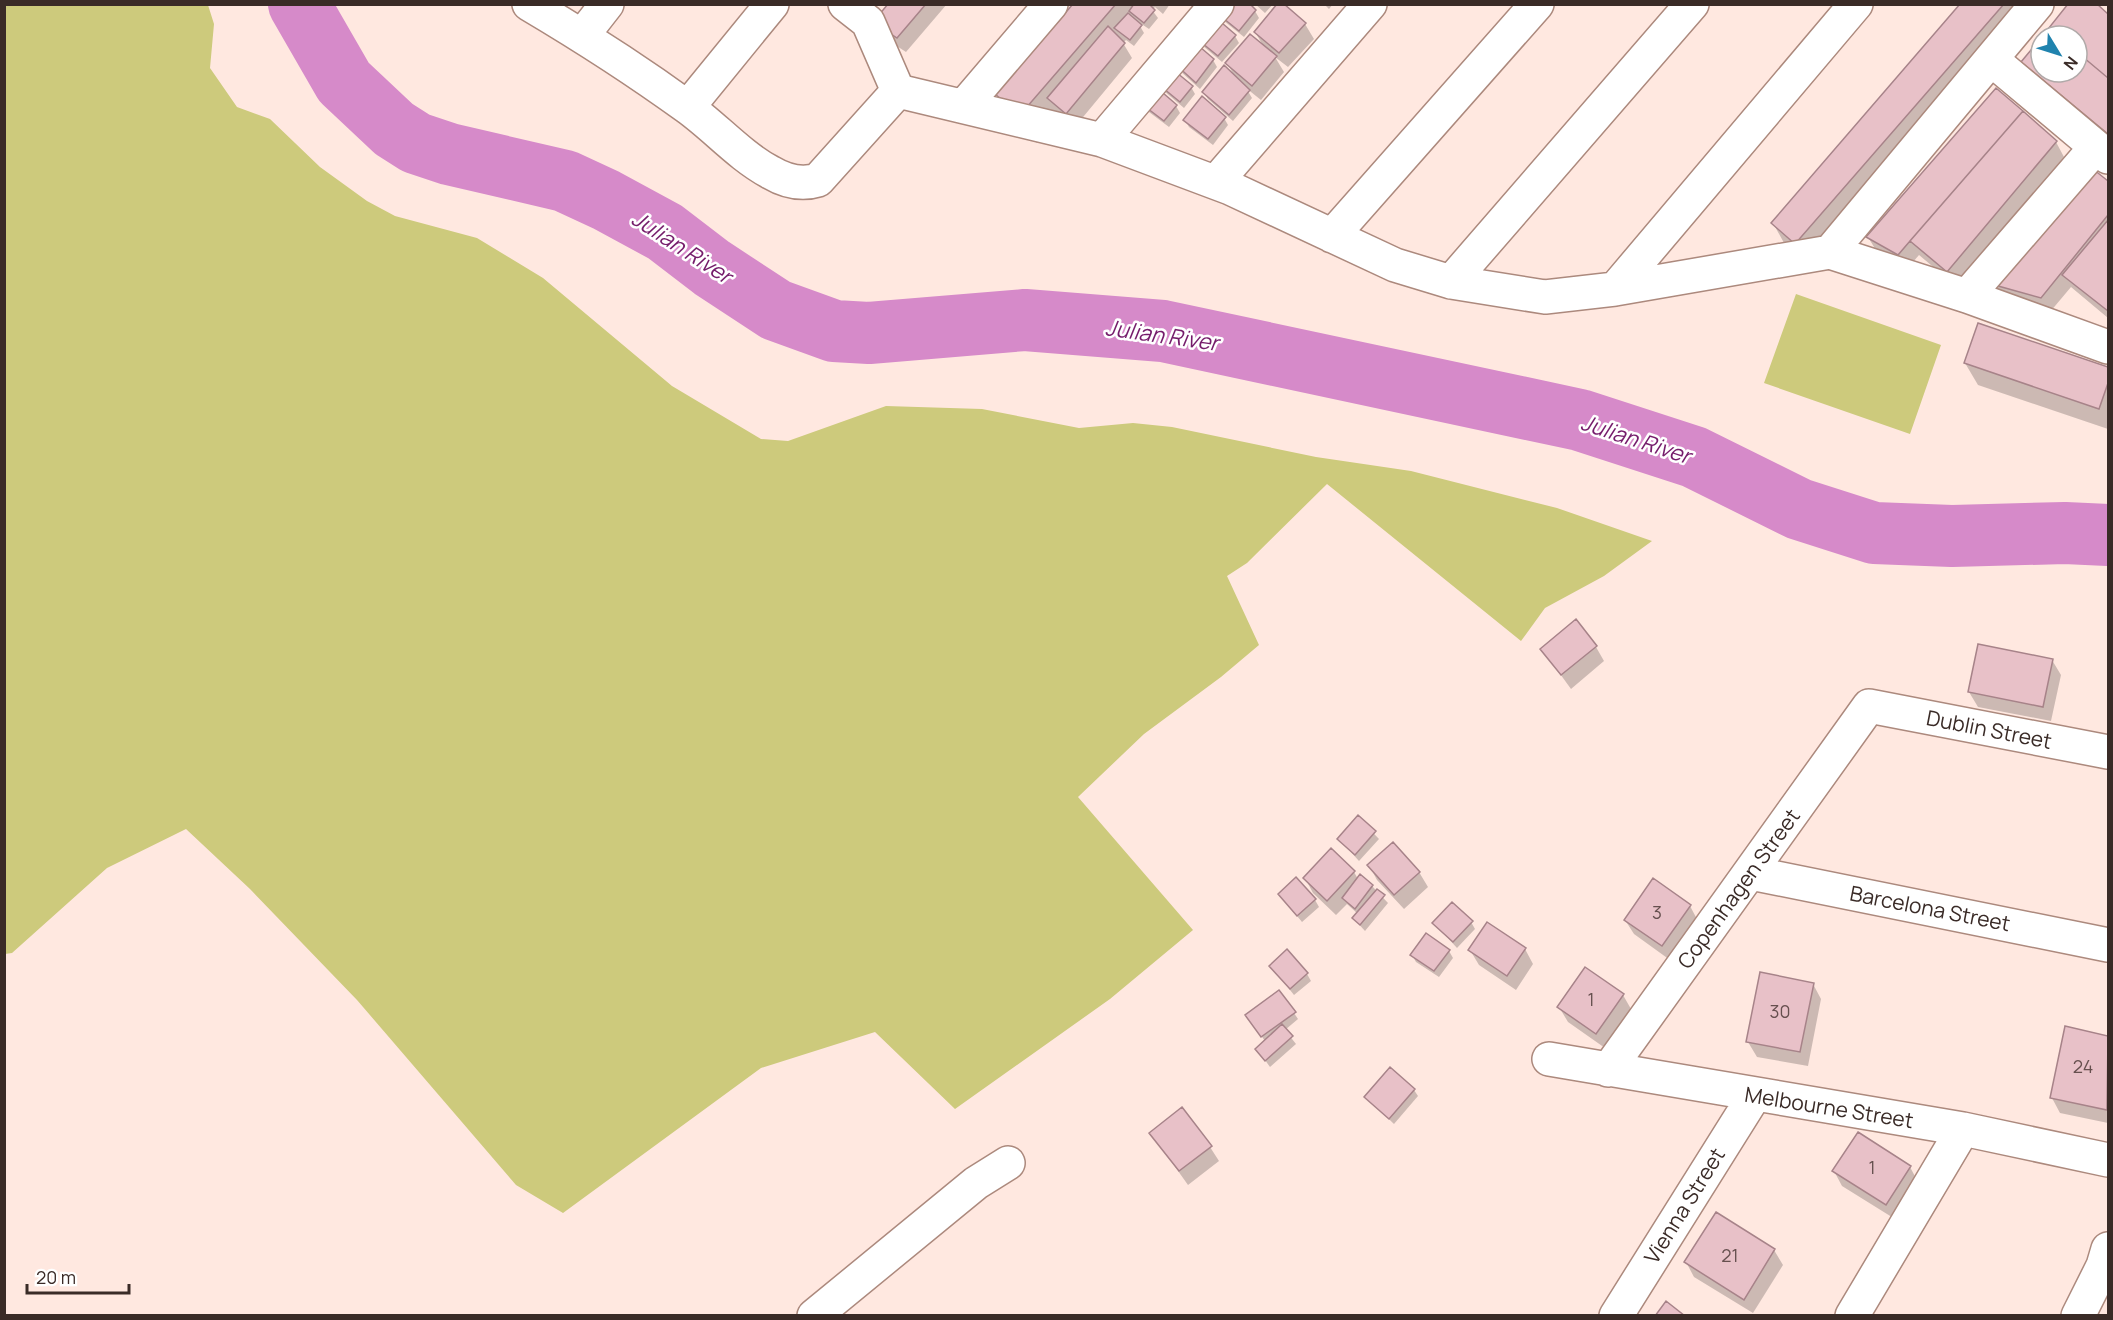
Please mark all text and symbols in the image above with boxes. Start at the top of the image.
north arrow [2029,24,2089,84]
text: N [2059,52,2083,75]
water label: Julian River [626,203,740,292]
water label: Julian River [1104,312,1223,358]
water label: Julian River [1577,407,1698,472]
street label: Dublin Street [1924,703,2054,755]
street label: Copenhagen Street [1671,803,1806,974]
street label: Barcelona Street [1848,879,2013,937]
house number: 3 [1652,900,1662,924]
house number: 1 [1587,987,1595,1011]
house number: 30 [1770,999,1790,1023]
house number: 24 [2073,1054,2093,1078]
street label: Melbourne Street [1743,1080,1915,1134]
street label: Vienna Street [1637,1142,1731,1269]
house number: 1 [1868,1155,1876,1179]
house number: 21 [1721,1243,1739,1267]
scale bar [27,1257,129,1295]
text: 20 m [36,1265,76,1289]

